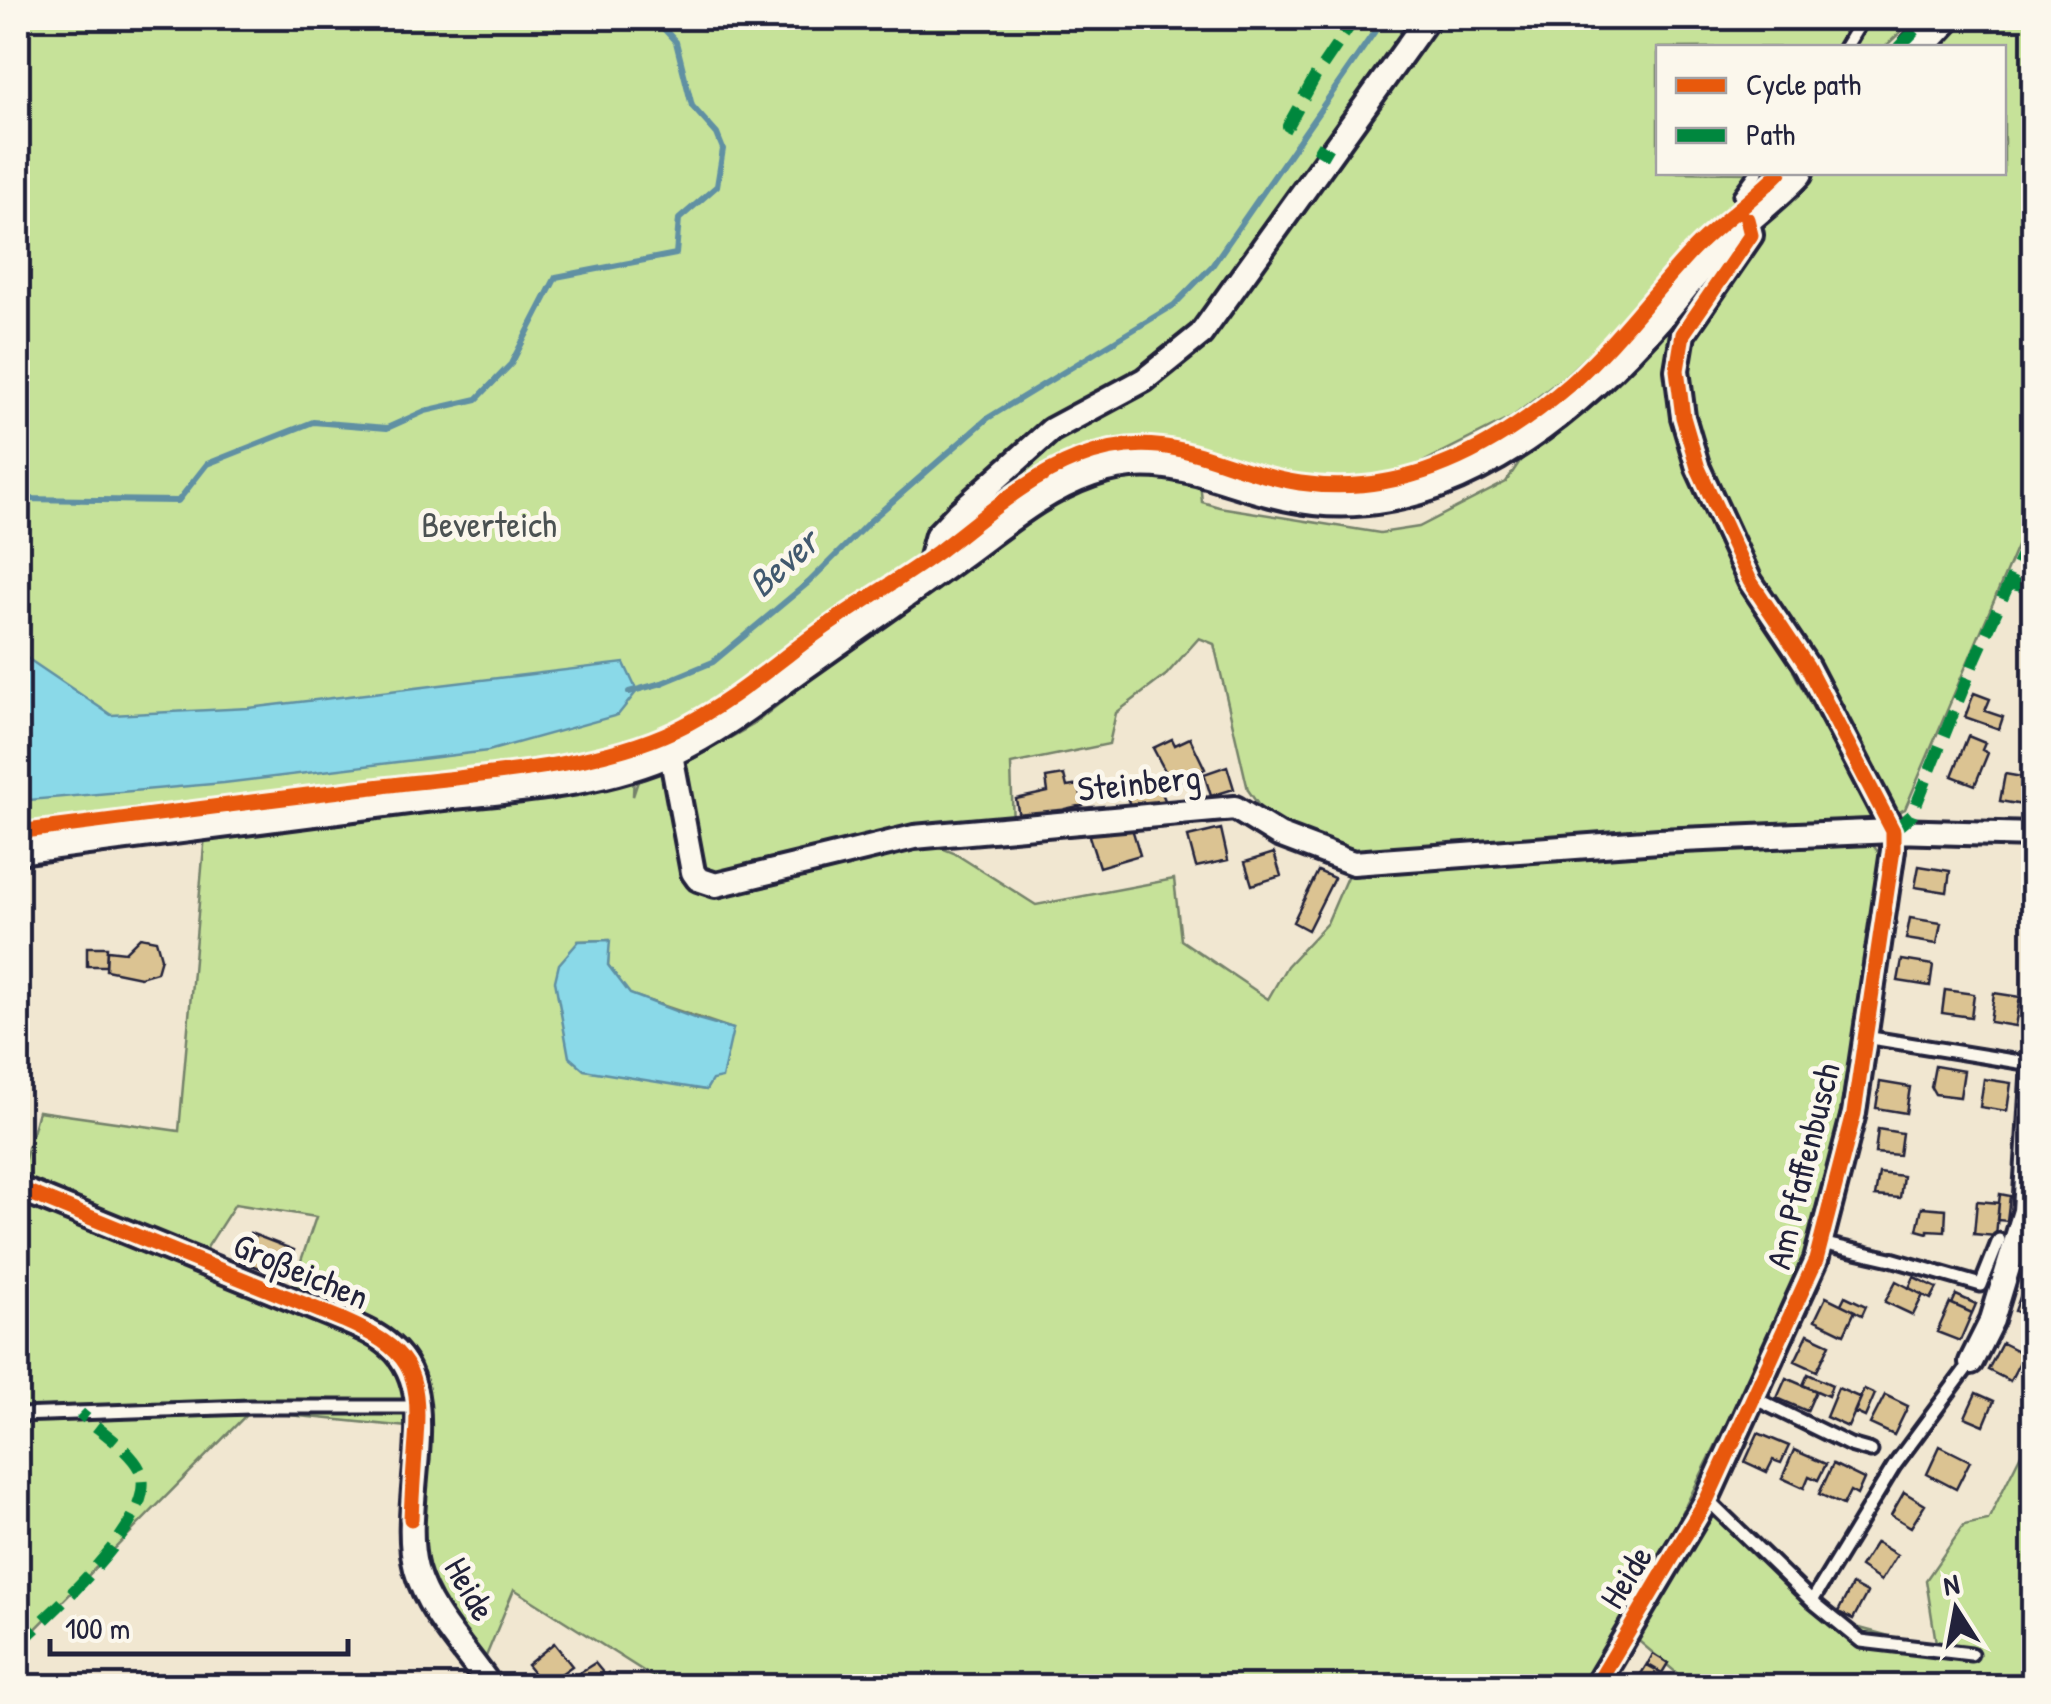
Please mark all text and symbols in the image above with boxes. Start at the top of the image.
legend [1656,45,2006,175]
text: Cycle path [1746,64,1861,104]
text: Path [1746,114,1795,154]
park label: Beverteich [421,501,557,548]
water label: Bever [735,513,832,608]
street label: Steinberg [1075,753,1203,812]
street label: Am Pfaffenbusch [1754,1058,1851,1274]
street label: Großeichen [226,1221,376,1320]
street label: Heide [1588,1536,1663,1617]
street label: Heide [434,1549,507,1629]
north arrow [1906,1559,2006,1659]
text: N [1940,1564,1962,1605]
scale bar [50,1594,348,1656]
text: 100 m [65,1608,130,1648]

